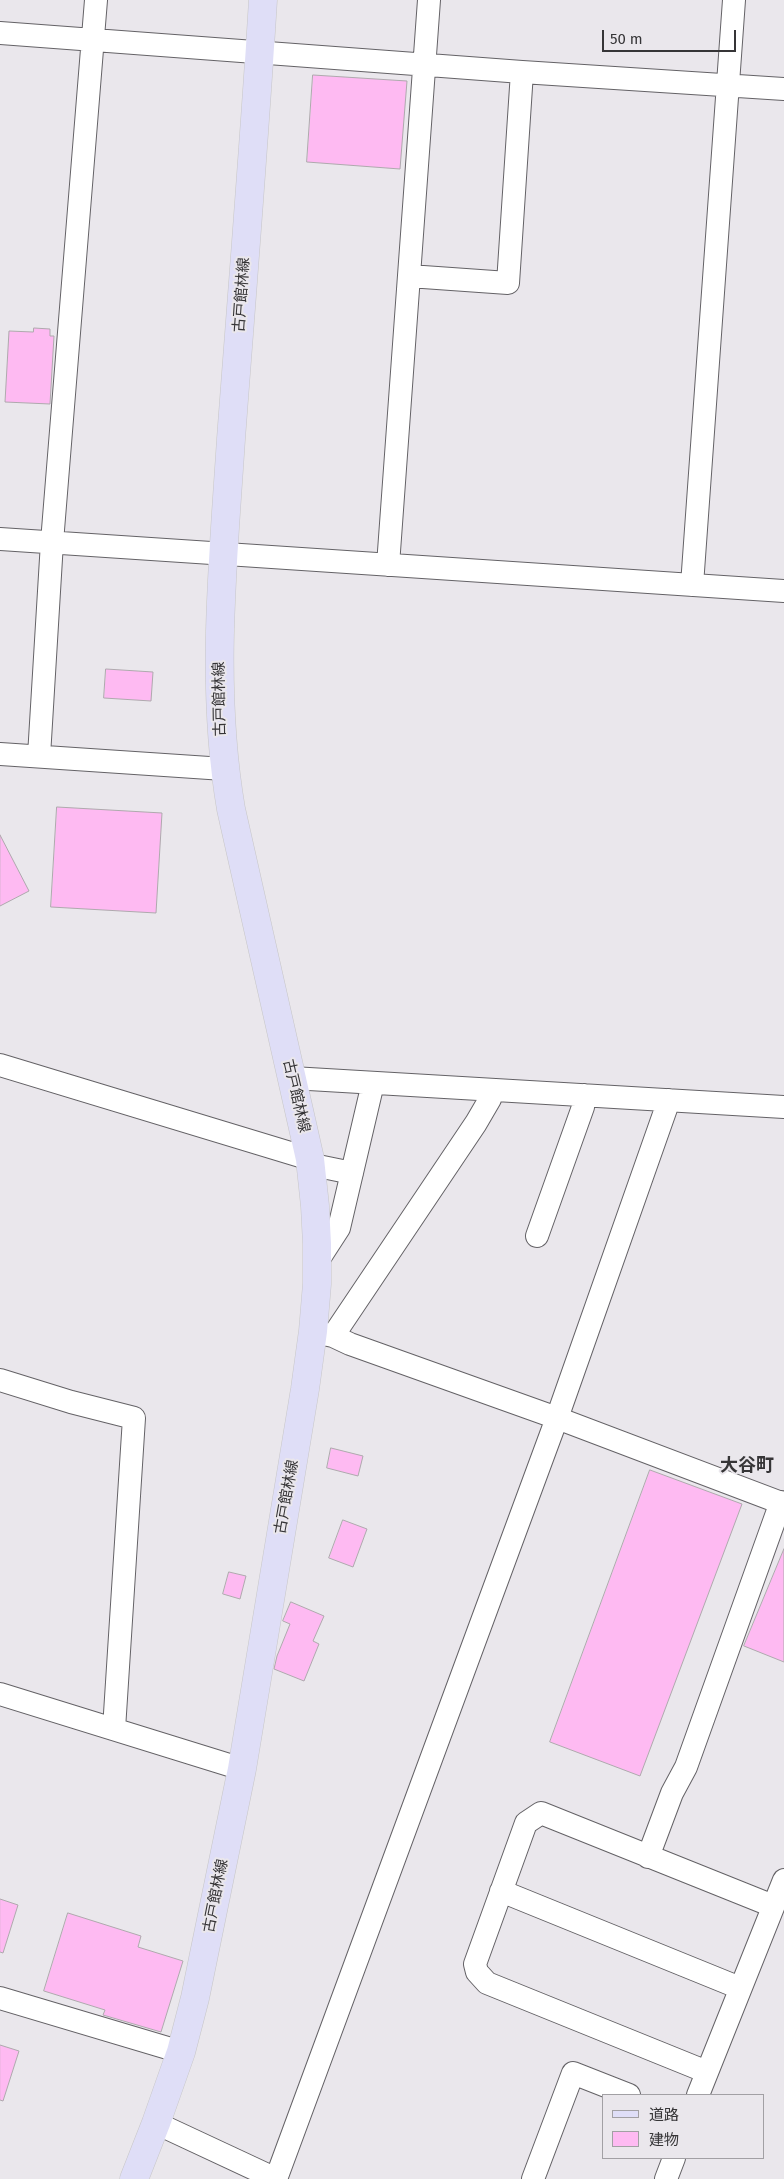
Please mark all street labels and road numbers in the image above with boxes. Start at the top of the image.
street label: 古戸館林線 [230,257,254,333]
street label: 古戸館林線 [210,661,230,737]
street label: 古戸館林線 [279,1057,313,1135]
street label: 古戸館林線 [272,1459,302,1535]
street label: 古戸館林線 [200,1857,232,1935]

